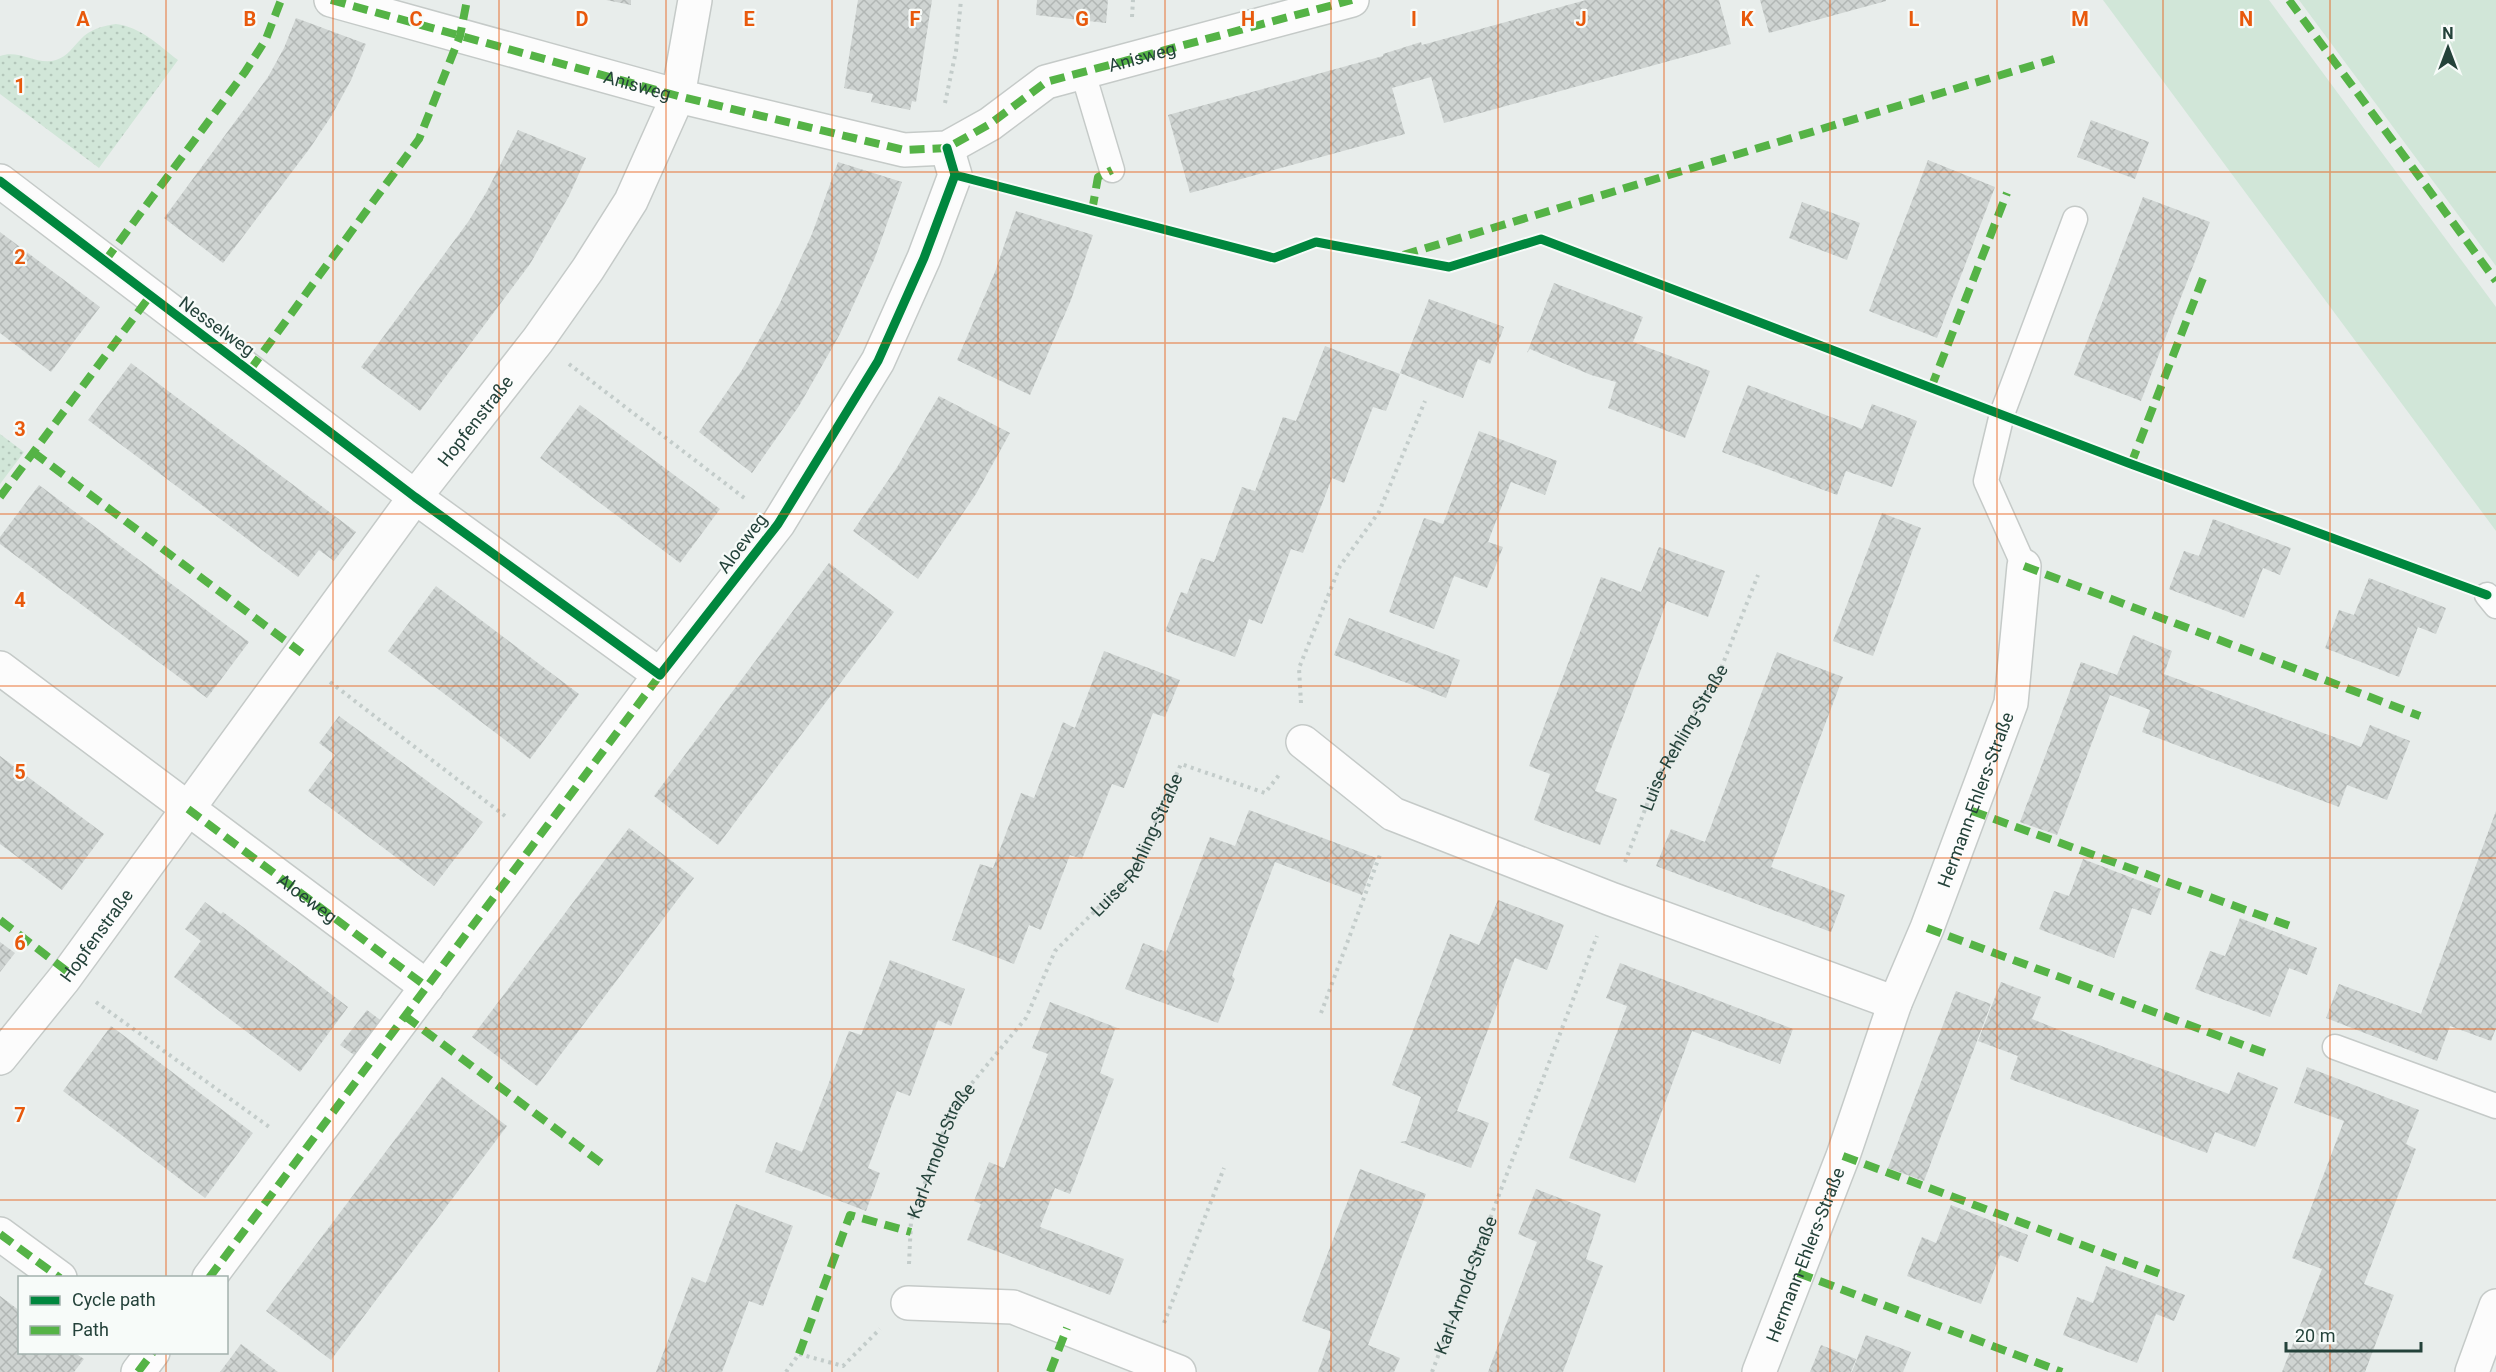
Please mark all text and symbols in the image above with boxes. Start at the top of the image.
text: A [76,7,90,31]
text: B [244,7,256,31]
text: C [409,7,423,31]
text: D [576,7,589,31]
text: E [743,7,755,31]
text: F [910,7,921,31]
text: G [1075,7,1089,31]
text: H [1241,7,1255,31]
text: I [1411,7,1417,31]
text: J [1575,7,1587,31]
text: K [1741,7,1754,31]
text: L [1909,7,1920,31]
text: M [2071,7,2089,31]
text: N [2239,7,2253,31]
north arrow [2418,18,2478,78]
text: N [2442,24,2454,43]
street label: Anisweg [1106,37,1178,75]
street label: Anisweg [602,66,673,104]
text: 1 [14,74,26,98]
text: 2 [14,245,26,269]
street label: Nesselweg [175,292,259,360]
street label: Hopfenstraße [433,371,517,470]
text: 3 [14,417,26,441]
street label: Aloeweg [713,509,771,577]
text: 4 [14,588,26,612]
street label: Luise-Rehling-Straße [1635,660,1731,814]
street label: Hermann-Ehlers-Straße [1933,709,2017,890]
text: 5 [14,760,26,784]
street label: Luise-Rehling-Straße [1086,770,1186,920]
street label: Aloeweg [274,869,342,927]
street label: Hopfenstraße [55,885,137,986]
text: 6 [14,931,26,955]
street label: Karl-Arnold-Straße [902,1078,979,1221]
text: 7 [14,1103,26,1127]
street label: Hermann-Ehlers-Straße [1761,1164,1848,1345]
street label: Karl-Arnold-Straße [1429,1213,1501,1357]
legend [18,1276,228,1354]
text: Cycle path [72,1289,156,1310]
scale bar [2286,1315,2421,1353]
text: Path [72,1319,109,1340]
text: 20 m [2295,1325,2335,1346]

